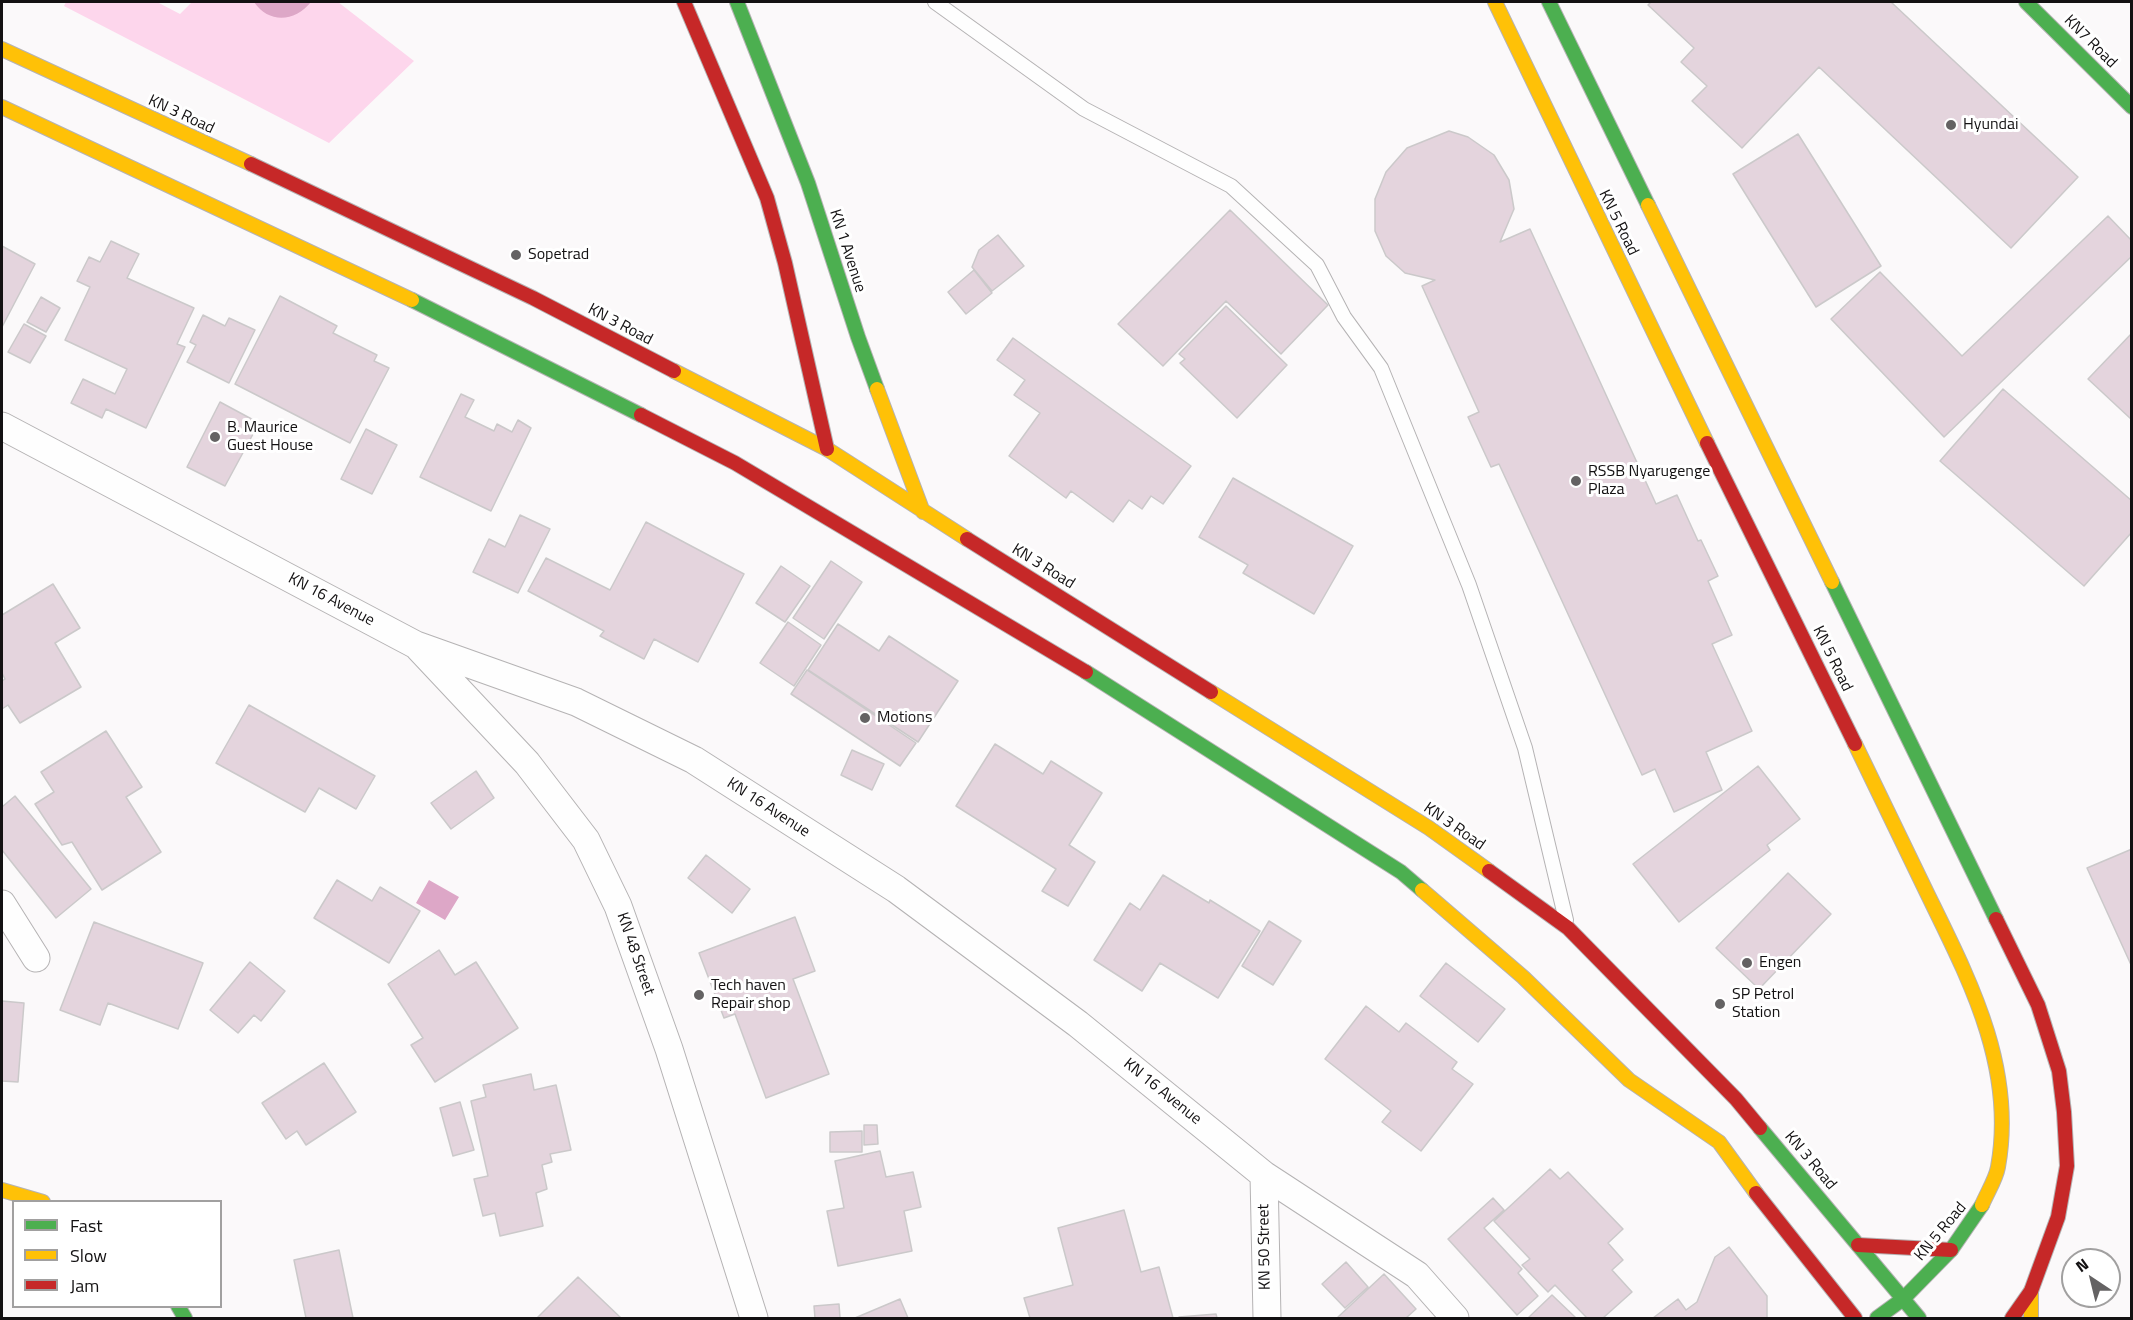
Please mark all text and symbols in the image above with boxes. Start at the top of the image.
street label: KN7 Road [2060,12,2120,72]
street label: KN 3 Road [145,91,217,139]
place label: Hyundai [1963,115,2019,135]
marker: Hyundai [1944,118,1958,132]
street label: KN 5 Road [1594,187,1642,259]
street label: KN 1 Avenue [825,207,869,295]
place label: Sopetrad [528,245,589,265]
marker: Sopetrad [509,248,523,262]
street label: KN 3 Road [584,300,656,350]
place label: B. Maurice Guest House [227,418,313,456]
marker: B. Maurice Guest House [208,430,222,444]
place label: RSSB Nyarugenge Plaza [1588,462,1710,500]
marker: RSSB Nyarugenge Plaza [1569,474,1583,488]
street label: KN 3 Road [1008,540,1078,594]
street label: KN 16 Avenue [285,569,377,631]
street label: KN 5 Road [1808,623,1856,695]
place label: Motions [877,708,932,728]
marker: Motions [858,711,872,725]
street label: KN 16 Avenue [723,774,813,842]
street label: KN 3 Road [1420,799,1488,855]
street label: KN 48 Street [612,910,658,998]
place label: Engen [1759,953,1801,973]
marker: Engen [1740,956,1754,970]
place label: Tech haven Repair shop [711,976,791,1014]
place label: SP Petrol Station [1732,985,1794,1023]
marker: Tech haven Repair shop [692,988,706,1002]
marker: SP Petrol Station [1713,997,1727,1011]
street label: KN 16 Avenue [1119,1055,1205,1129]
street label: KN 3 Road [1780,1128,1840,1194]
street label: KN 5 Road [1911,1199,1971,1265]
legend [12,1200,222,1308]
street label: KN 50 Street [1255,1204,1275,1290]
text: Fast [70,1212,103,1239]
text: Slow [70,1242,107,1269]
north arrow [2061,1248,2121,1308]
text: N [2070,1252,2093,1278]
text: Jam [70,1272,99,1299]

